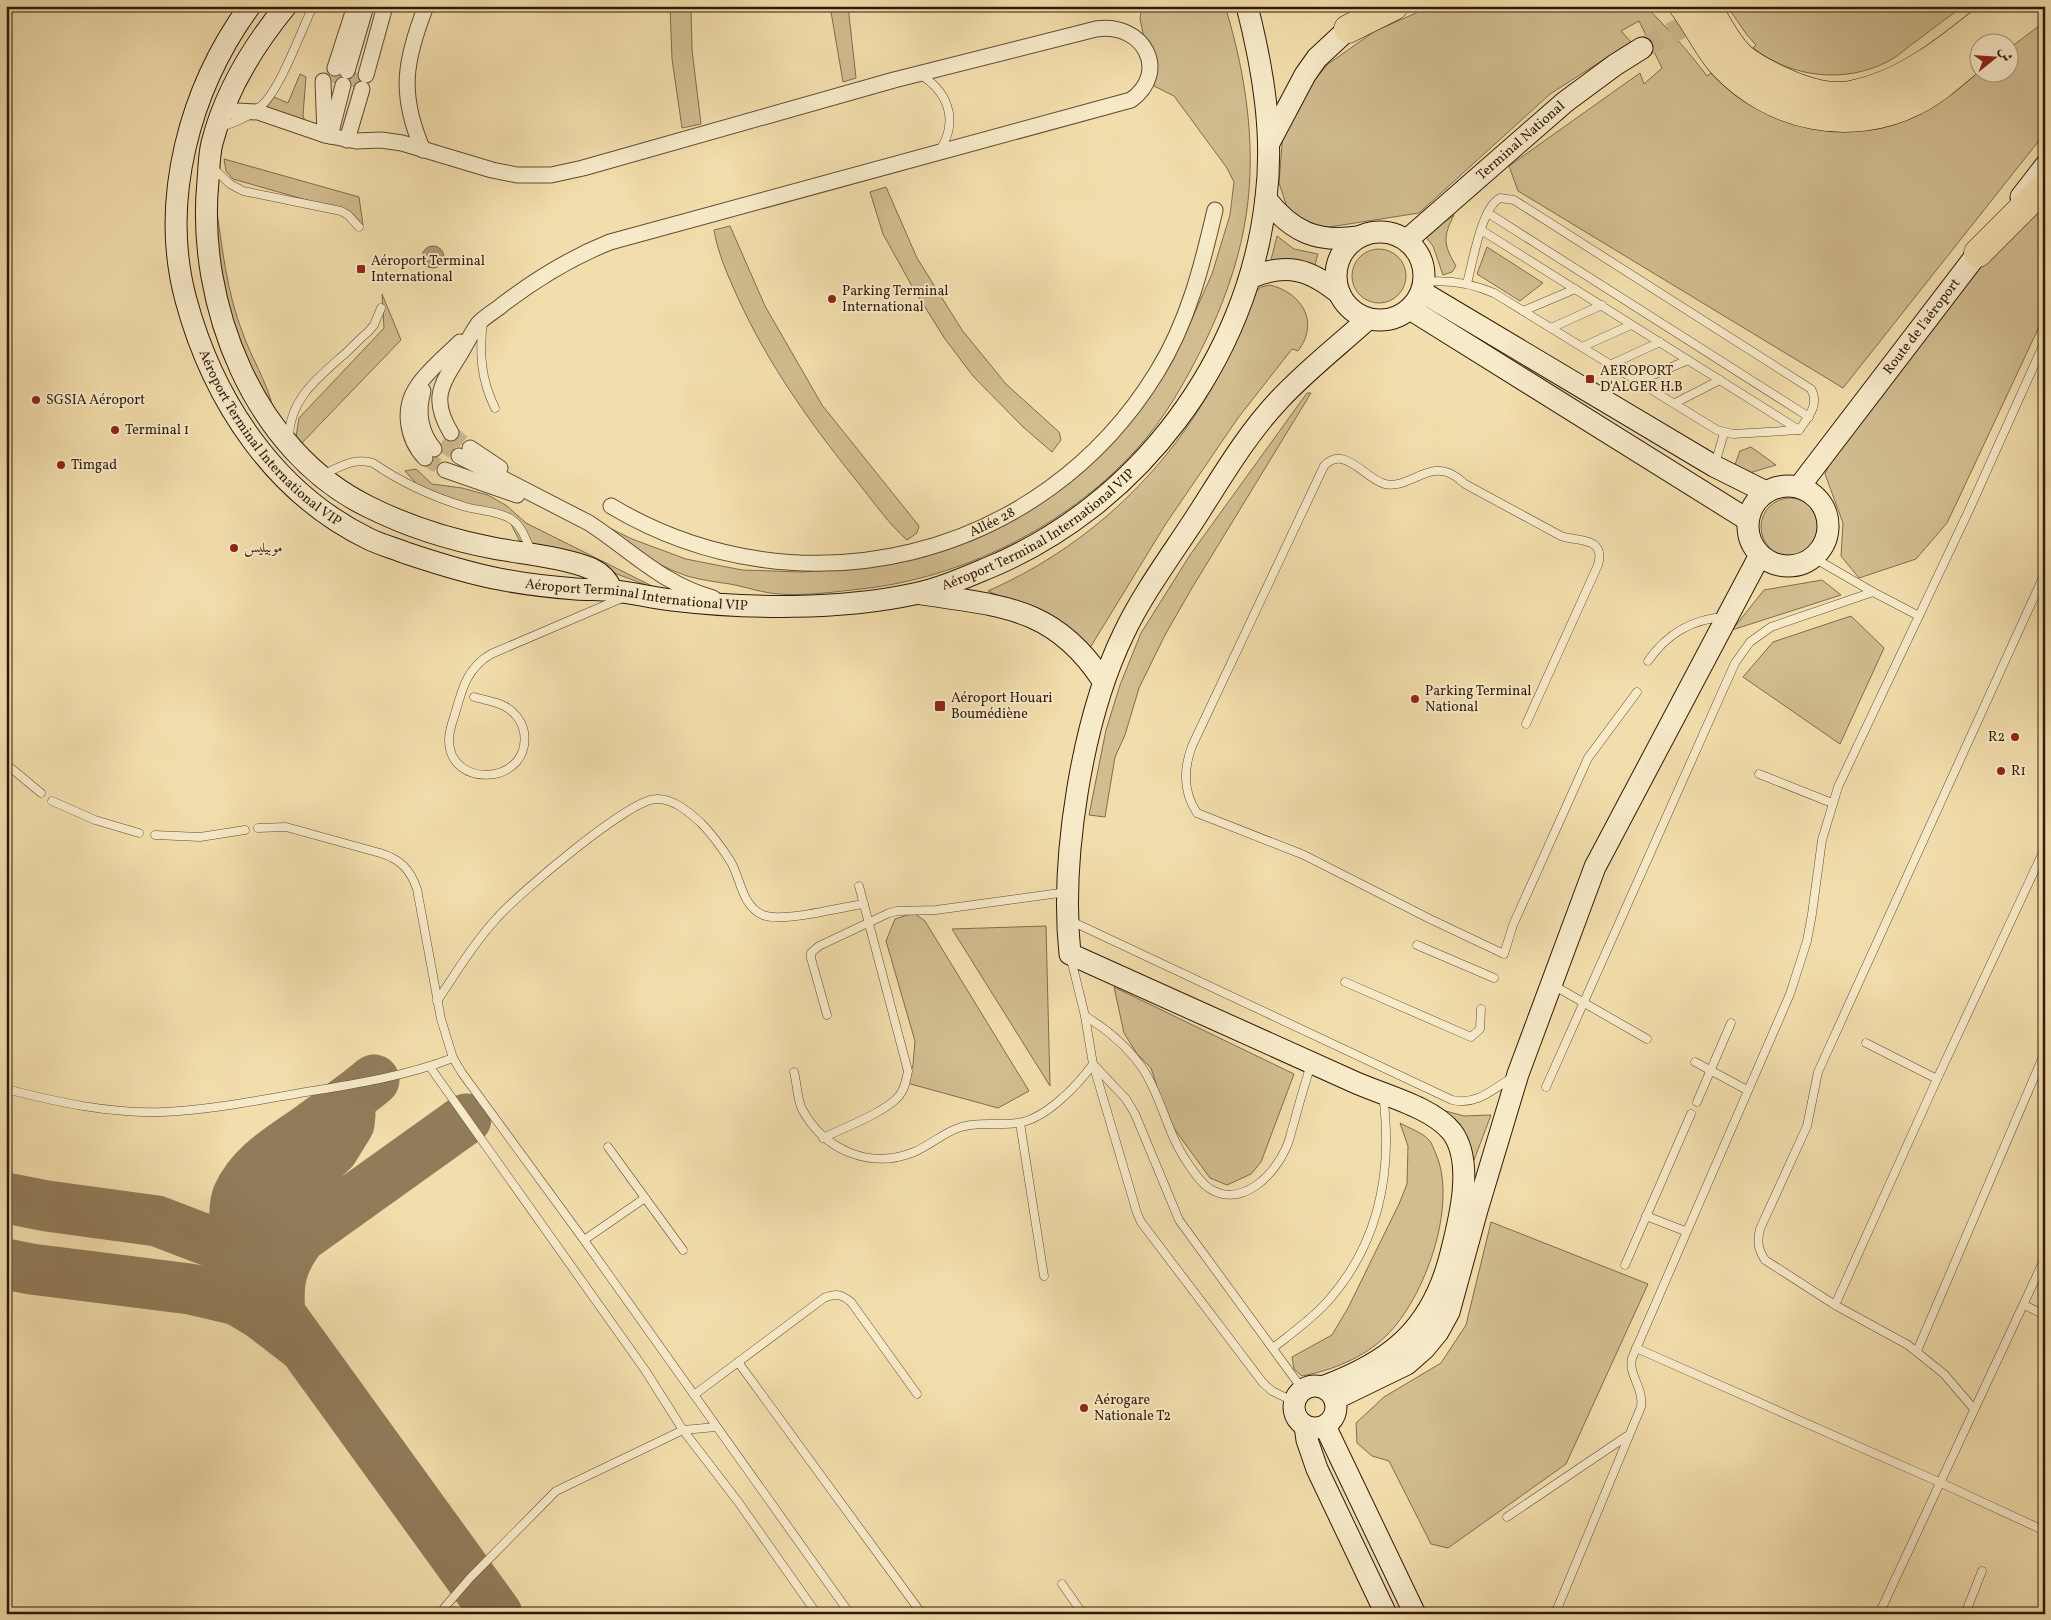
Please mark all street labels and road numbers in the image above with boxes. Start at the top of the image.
street label: Terminal National [1472,97,1569,185]
street label: Route de l'aéroport [1879,274,1965,379]
street label: Aéroport Terminal International VIP [194,347,345,531]
street label: Aéroport Terminal International VIP [939,465,1139,595]
street label: Allée 28 [966,503,1019,541]
street label: Aéroport Terminal International VIP [524,574,748,615]

